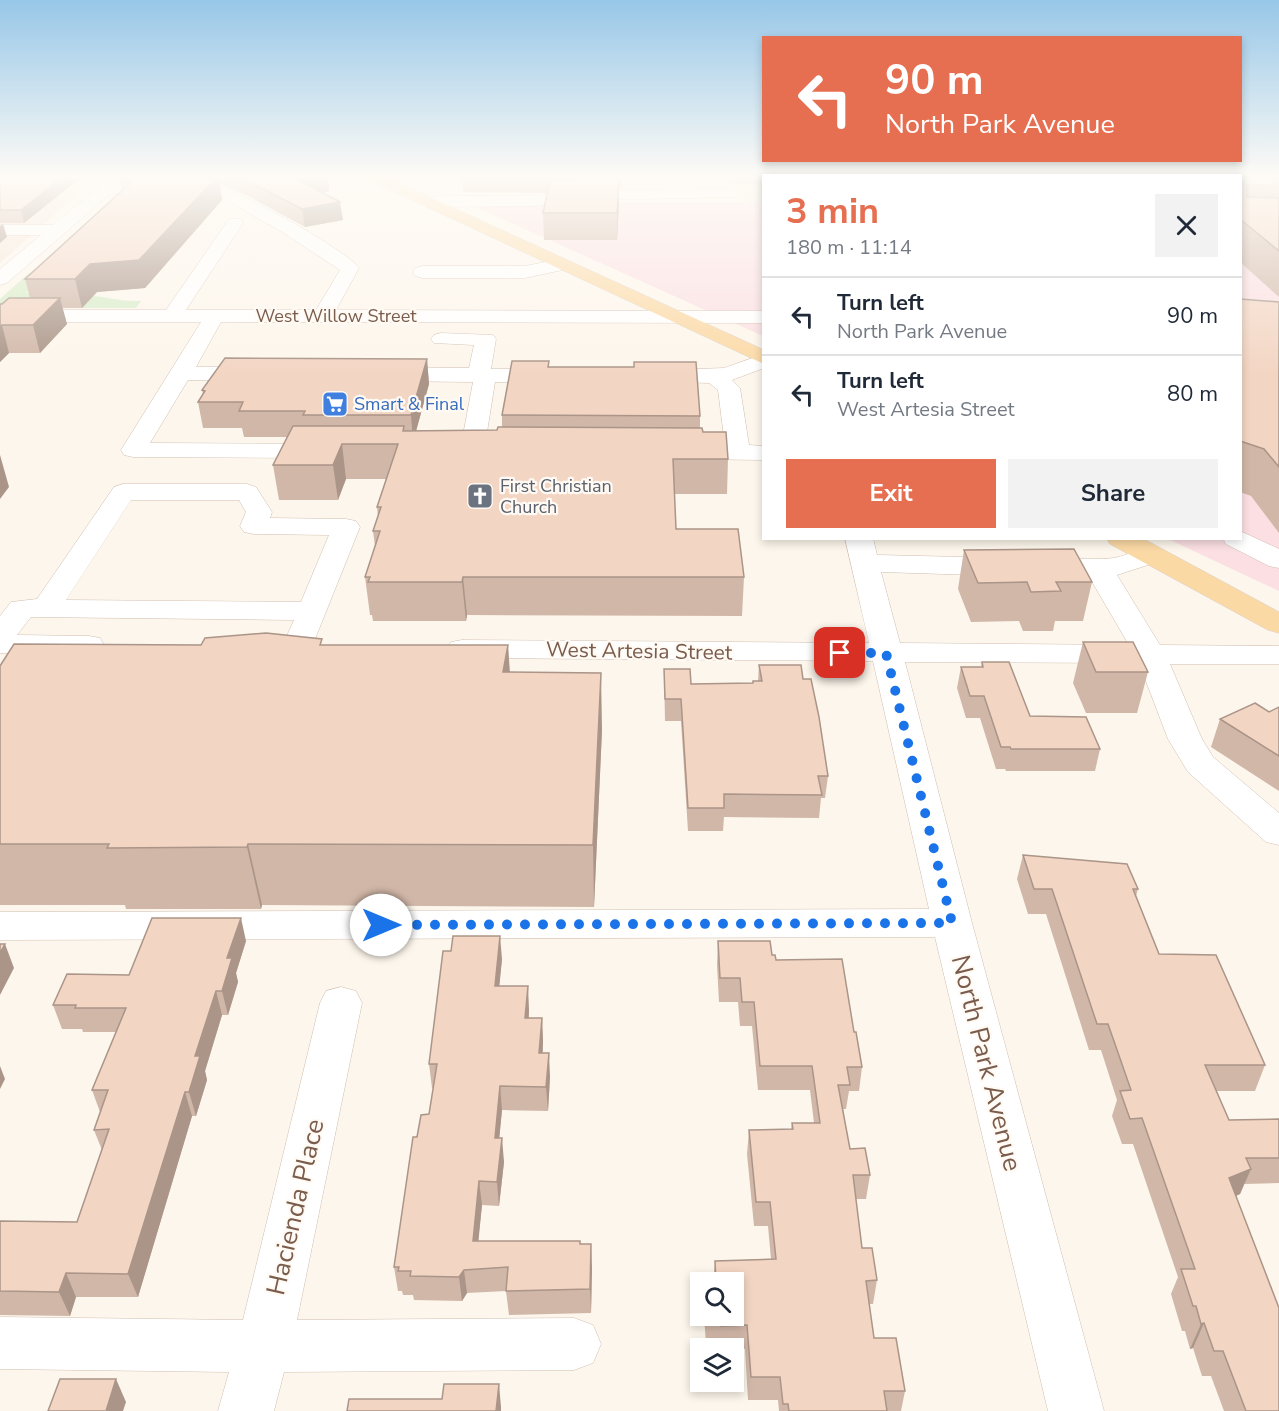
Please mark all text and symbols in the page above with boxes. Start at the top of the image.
text: 90 m [885,52,984,109]
icon: left [786,60,864,138]
text: North Park Avenue [885,106,1115,143]
text: 3 min [786,187,879,236]
button: close [1155,194,1218,257]
text: 180 m · 11:14 [786,234,912,261]
text: Turn left [837,288,924,318]
icon: left [786,300,819,333]
text: 90 m [1167,301,1218,331]
street label: West Willow Street [255,304,417,328]
text: North Park Avenue [837,318,1007,345]
text: Turn left [837,366,924,396]
icon: left [786,378,819,411]
text: 80 m [1167,379,1218,409]
supermarket icon: Smart & Final [320,389,350,419]
place label: Smart & Final [354,392,465,416]
text: West Artesia Street [837,396,1015,423]
button: Exit [786,459,996,528]
button: Share [1008,459,1218,528]
place label: First Christian Church [500,474,612,519]
church icon: First Christian Church [465,481,495,511]
pin [814,627,865,678]
street label: West Artesia Street [546,635,733,667]
icon: arrive [823,636,856,669]
position arrow [349,893,413,957]
street label: North Park Avenue [943,952,1030,1175]
street label: Hacienda Place [258,1116,333,1298]
map controls [690,1272,744,1392]
button: search [690,1272,744,1326]
button: layers [690,1338,744,1392]

